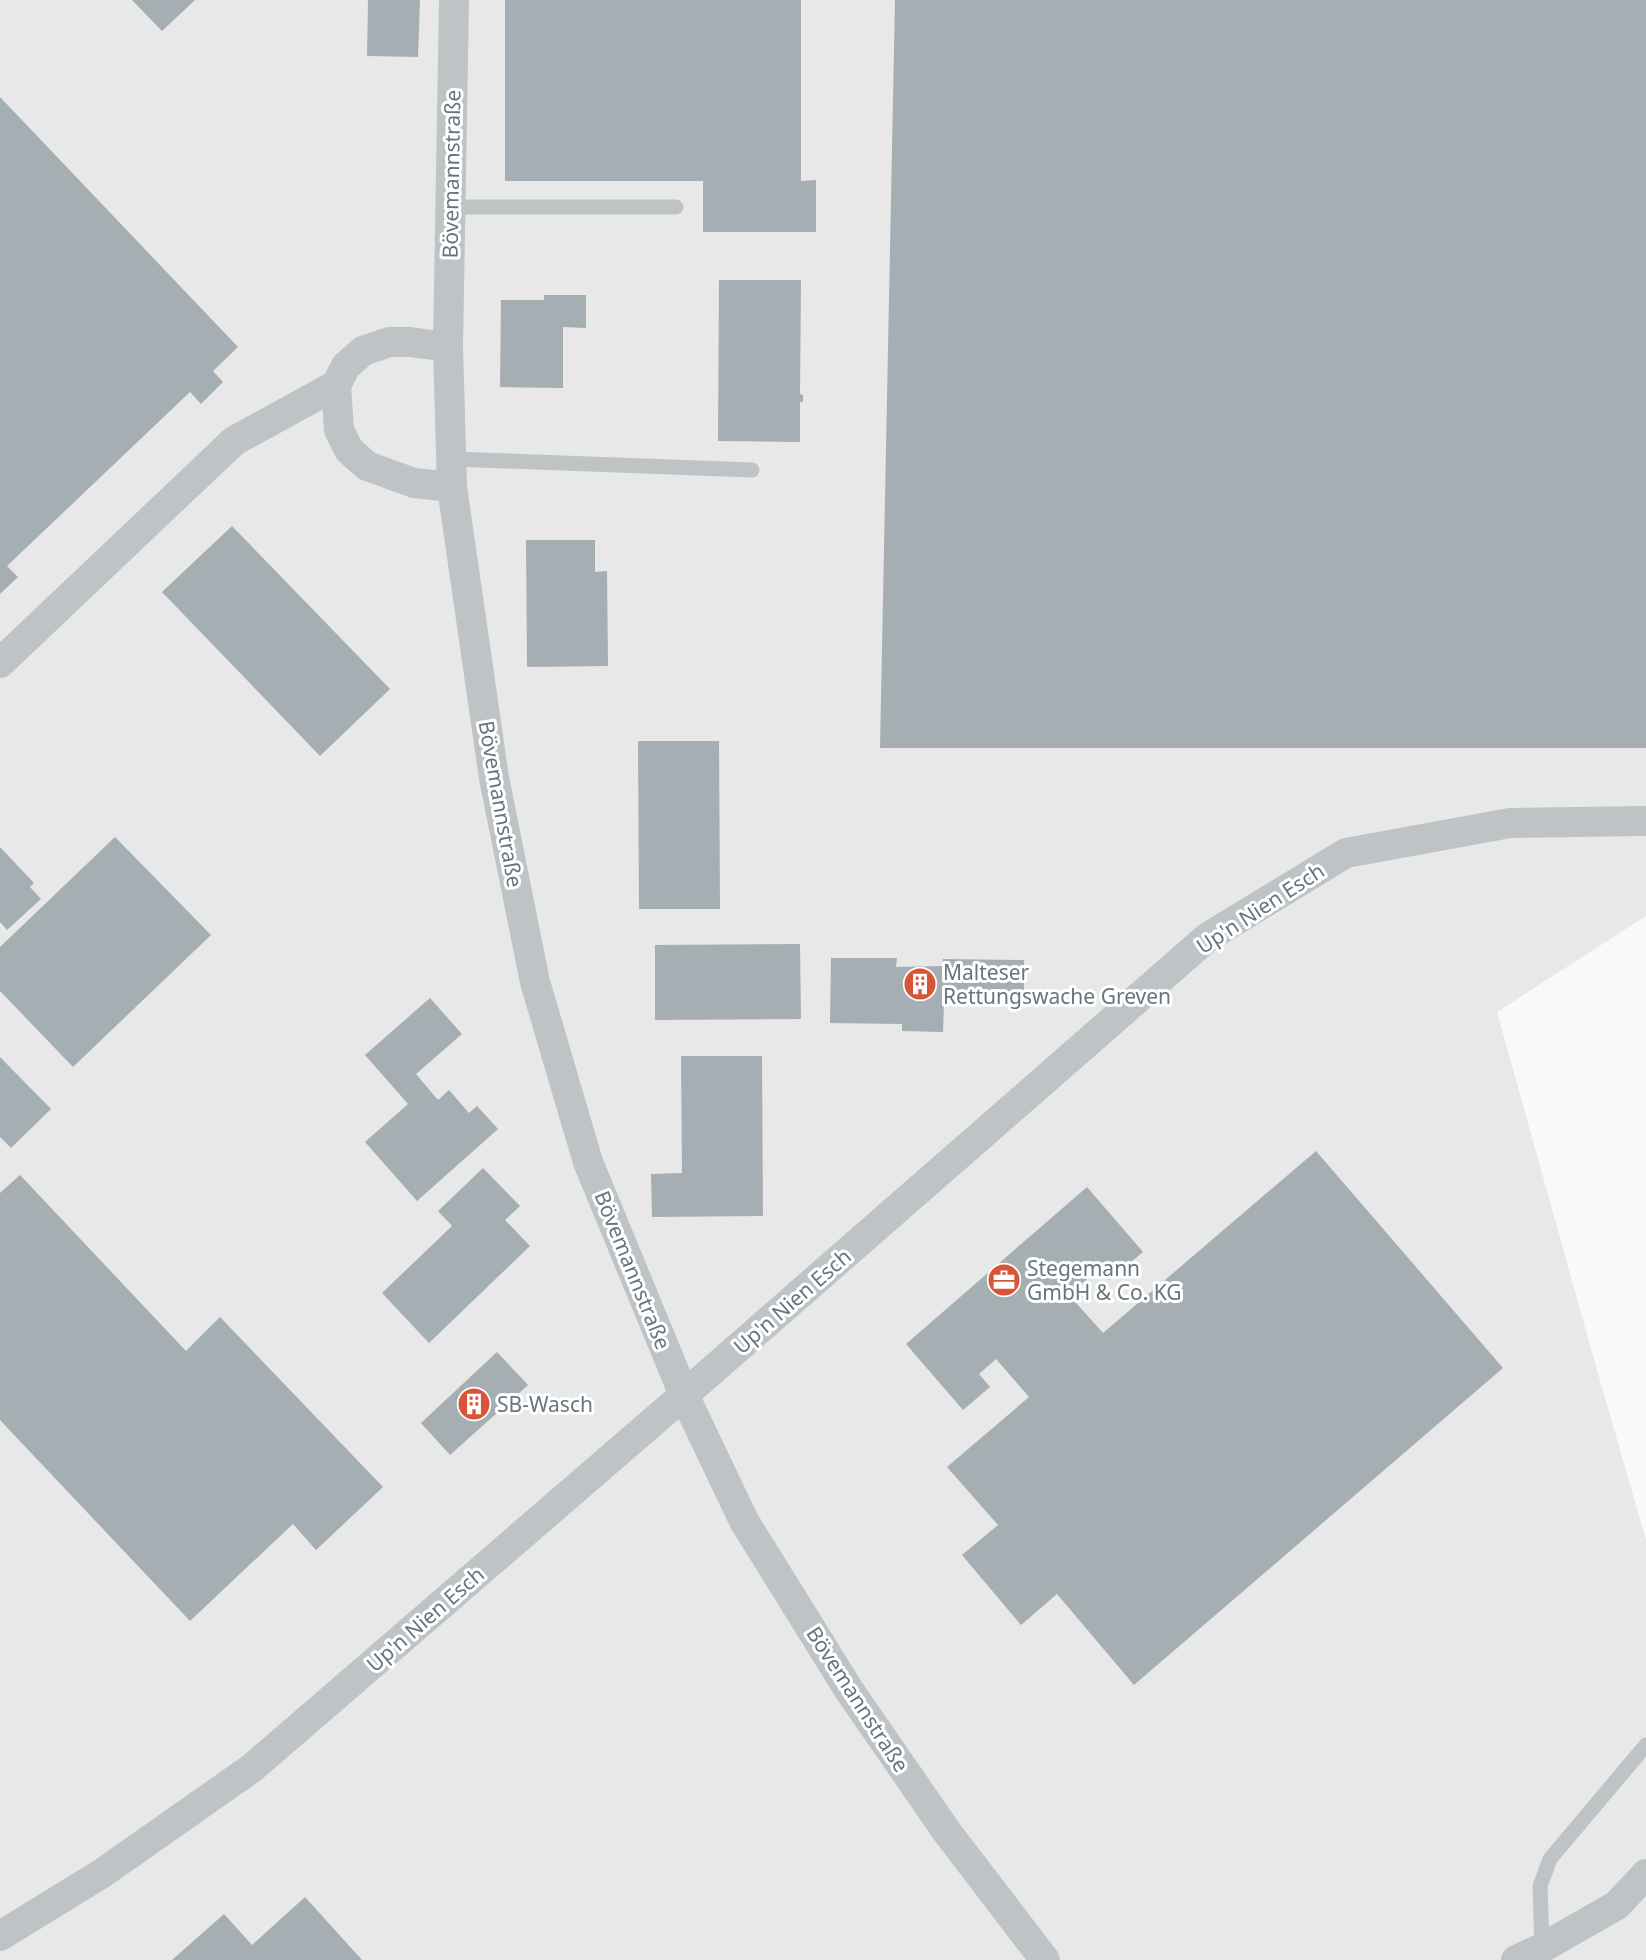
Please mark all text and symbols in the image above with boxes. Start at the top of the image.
street label: Bövemannstraße [436,89,466,259]
street label: Bövemannstraße [473,719,529,889]
street label: Up'n Nien Esch [1191,856,1329,960]
place label: Malteser Rettungswache Greven [943,958,1171,1010]
building icon: Malteser Rettungswache Greven [902,966,938,1002]
street label: Bövemannstraße [588,1187,678,1353]
street label: Up'n Nien Esch [727,1242,857,1360]
place label: Stegemann GmbH & Co. KG [1027,1254,1182,1306]
office icon: Stegemann GmbH & Co. KG [986,1262,1022,1298]
building icon: SB-Wasch [456,1386,492,1422]
place label: SB-Wasch [497,1390,593,1418]
street label: Up'n Nien Esch [360,1560,490,1678]
street label: Bövemannstraße [800,1621,916,1777]

